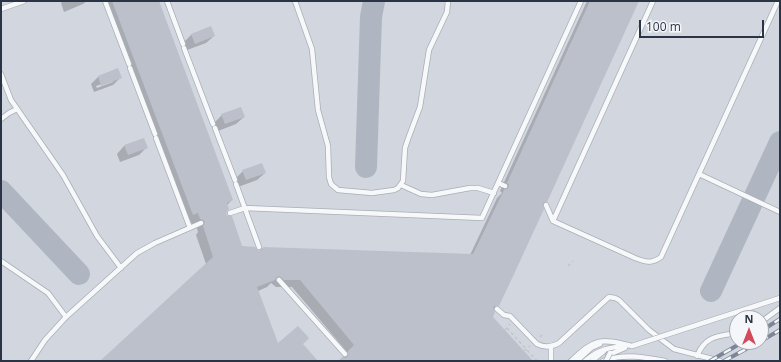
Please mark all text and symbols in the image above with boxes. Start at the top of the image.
scale bar [641,12,766,38]
text: 100 m [646,18,681,35]
north arrow [729,310,769,350]
text: N [745,311,753,326]

